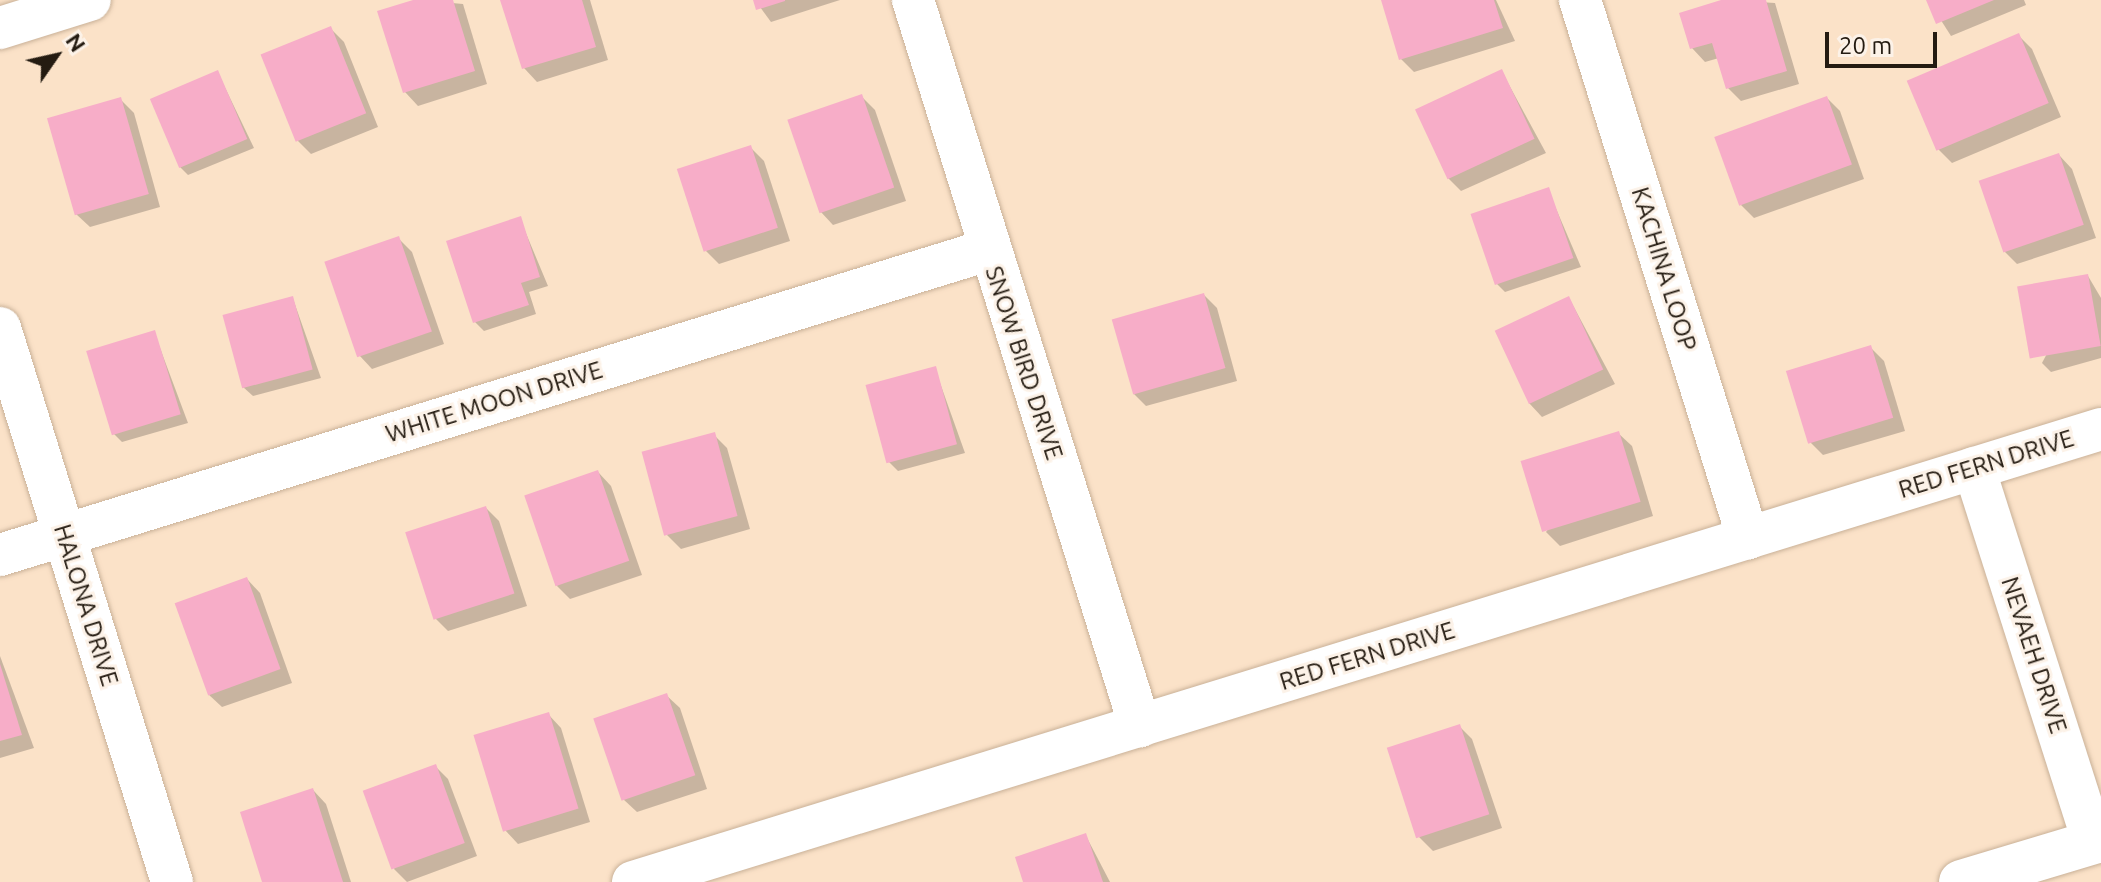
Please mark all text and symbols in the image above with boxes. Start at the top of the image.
north arrow [16,16,96,96]
scale bar [1829,16,1941,66]
text: N [61,28,91,56]
text: 20 m [1839,32,1892,59]
street label: KACHINA LOOP [1625,184,1703,354]
street label: SNOW BIRD DRIVE [979,263,1069,463]
street label: WHITE MOON DRIVE [382,355,606,449]
street label: RED FERN DRIVE [1895,424,2077,504]
street label: HALONA DRIVE [48,521,124,689]
street label: NEVAEH DRIVE [1995,573,2073,737]
street label: RED FERN DRIVE [1276,616,1458,696]

